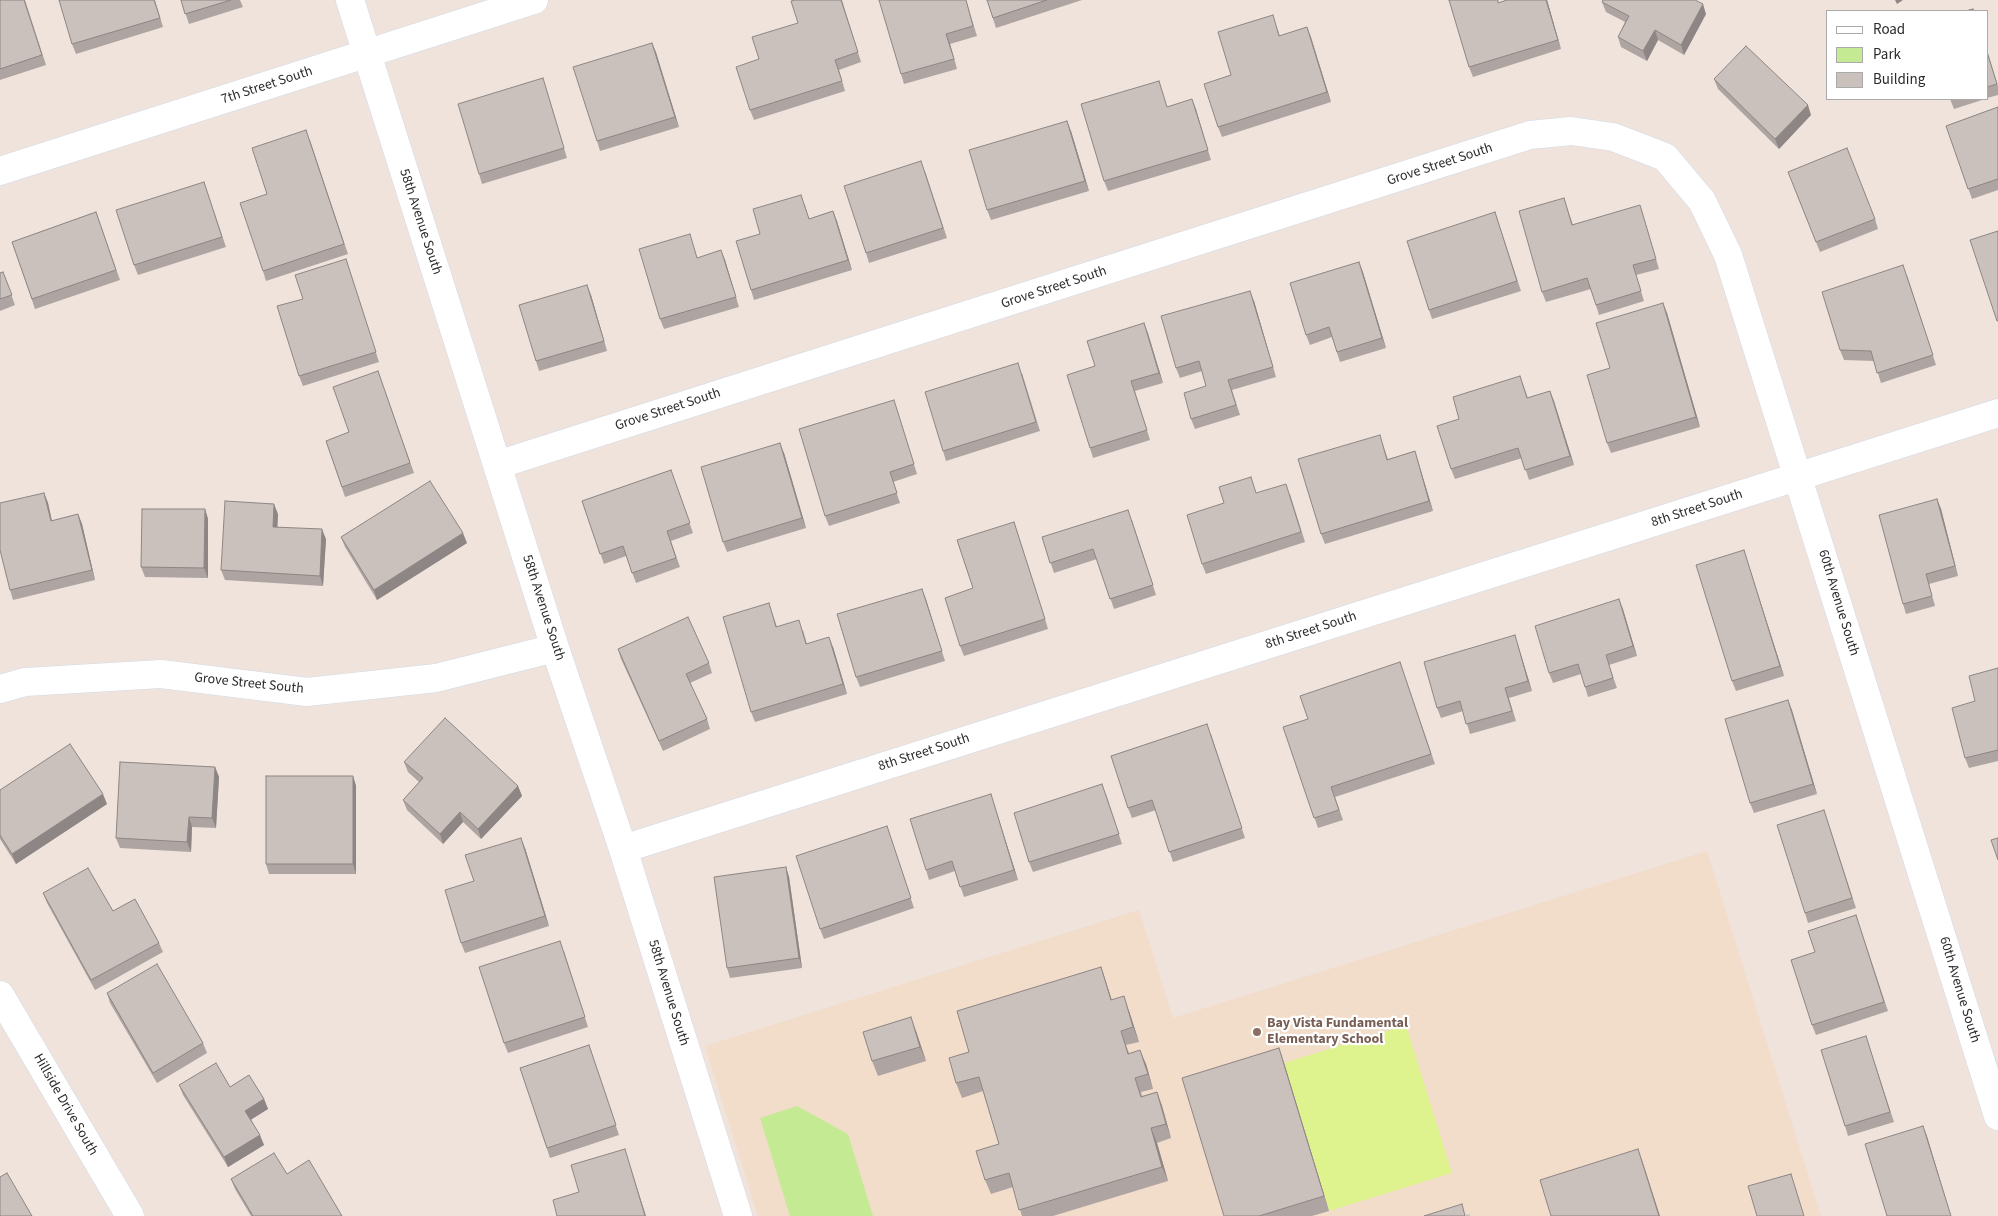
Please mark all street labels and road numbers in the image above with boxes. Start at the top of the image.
street label: 7th Street South [219,63,315,109]
street label: Grove Street South [1385,140,1495,190]
street label: 58th Avenue South [395,167,445,277]
street label: Grove Street South [999,263,1109,313]
street label: Grove Street South [613,385,723,435]
street label: 8th Street South [1649,486,1745,532]
street label: 60th Avenue South [1814,548,1862,658]
street label: 58th Avenue South [518,553,568,663]
street label: 8th Street South [1263,608,1359,654]
street label: Grove Street South [193,670,305,698]
street label: 8th Street South [876,730,972,776]
street label: 60th Avenue South [1935,935,1983,1045]
street label: 58th Avenue South [644,938,692,1048]
street label: Hillside Drive South [29,1051,101,1159]

